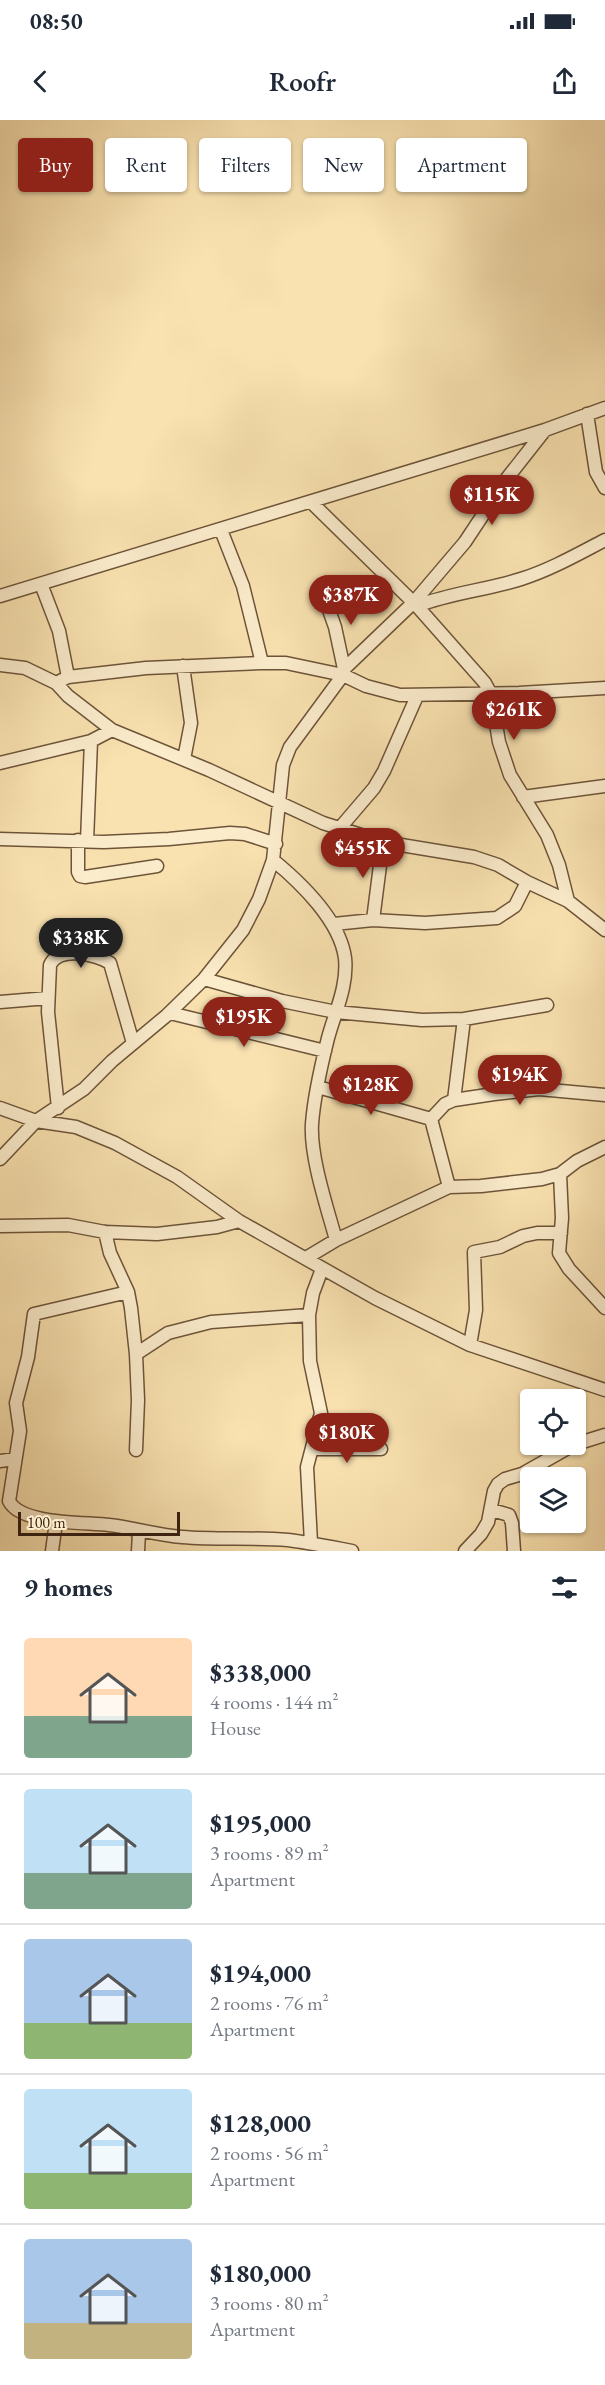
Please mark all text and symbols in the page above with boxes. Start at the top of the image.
text: 08:50 [30,7,83,36]
text: Roofr [269,64,336,99]
icon: back [24,65,57,98]
icon: share [548,65,581,98]
chip: Buy [18,138,93,192]
chip: Rent [105,138,187,192]
chip: Filters [199,138,291,192]
chip: New [303,138,384,192]
chip: Apartment [396,138,527,192]
pin: $115K [450,475,534,526]
text: $115K [464,481,520,507]
pin: $387K [309,575,393,626]
text: $387K [323,581,379,607]
pin: $261K [472,690,556,741]
text: $261K [486,696,542,722]
pin: $455K [321,828,405,879]
text: $455K [335,834,391,860]
pin: $338K [39,918,123,969]
text: $338K [53,924,109,950]
pin: $195K [202,997,286,1048]
text: $195K [216,1003,272,1029]
pin: $194K [478,1055,562,1106]
text: $194K [492,1061,548,1087]
pin: $128K [329,1065,413,1116]
text: $128K [343,1071,399,1097]
map controls [520,1389,586,1533]
button: locate [520,1389,586,1455]
pin: $180K [305,1413,389,1464]
text: $180K [319,1419,375,1445]
button: layers [520,1467,586,1533]
scale bar [18,1509,180,1536]
text: 100 m [27,1512,66,1533]
text: 9 homes [24,1570,113,1604]
icon: filters [548,1571,581,1604]
text: $338,000 [210,1655,311,1689]
icon: home [72,1662,144,1734]
text: 4 rooms · 144 m² [210,1689,338,1715]
text: House [210,1715,261,1741]
text: $195,000 [210,1806,311,1840]
icon: home [72,1813,144,1885]
text: 3 rooms · 89 m² [210,1840,329,1866]
text: Apartment [210,1866,295,1892]
text: $194,000 [210,1956,311,1990]
icon: home [72,1963,144,2035]
text: 2 rooms · 76 m² [210,1990,329,2016]
text: Apartment [210,2016,295,2042]
text: $128,000 [210,2106,311,2140]
icon: home [72,2113,144,2185]
text: 2 rooms · 56 m² [210,2140,329,2166]
text: Apartment [210,2166,295,2192]
text: $180,000 [210,2256,311,2290]
icon: home [72,2263,144,2335]
text: 3 rooms · 80 m² [210,2290,329,2316]
text: Apartment [210,2316,295,2342]

